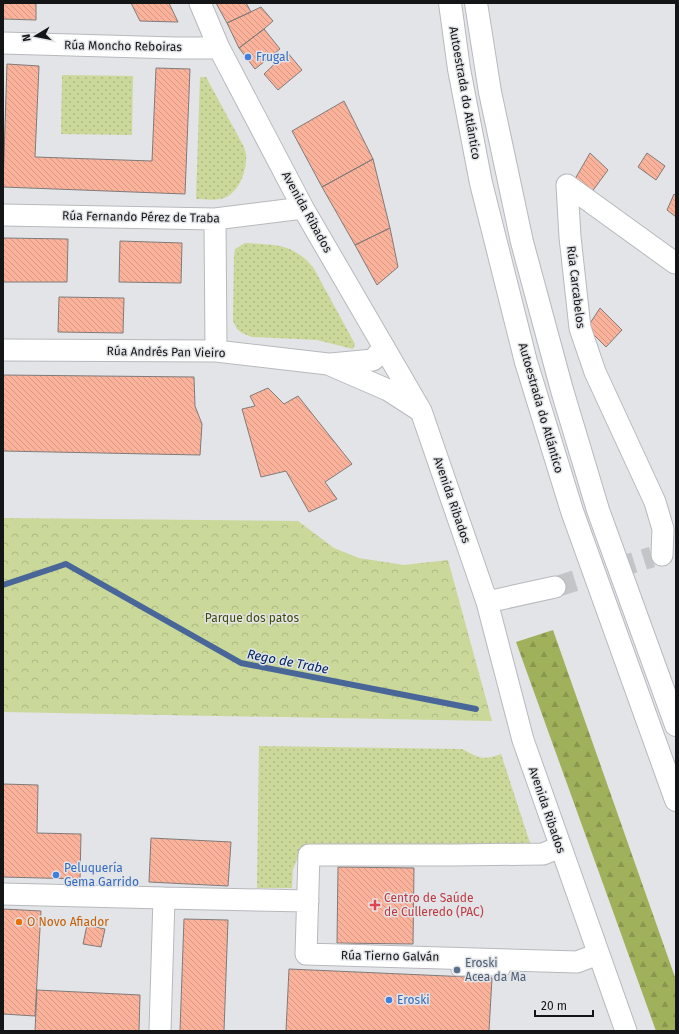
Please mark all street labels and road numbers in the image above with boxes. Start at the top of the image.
street label: Autoestrada do Atlántico [446,25,484,161]
street label: Rúa Moncho Reboiras [64,38,182,54]
street label: Avenida Ribados [279,169,335,255]
street label: Rúa Fernando Pérez de Traba [62,209,220,225]
street label: Rúa Carcabelos [564,245,588,330]
street label: Autoestrada do Atlántico [516,341,566,475]
street label: Rúa Andrés Pan Vieiro [106,344,226,360]
street label: Avenida Ribados [431,455,473,545]
street label: Avenida Ribados [526,765,568,855]
street label: Rúa Tierno Galván [341,948,439,964]

